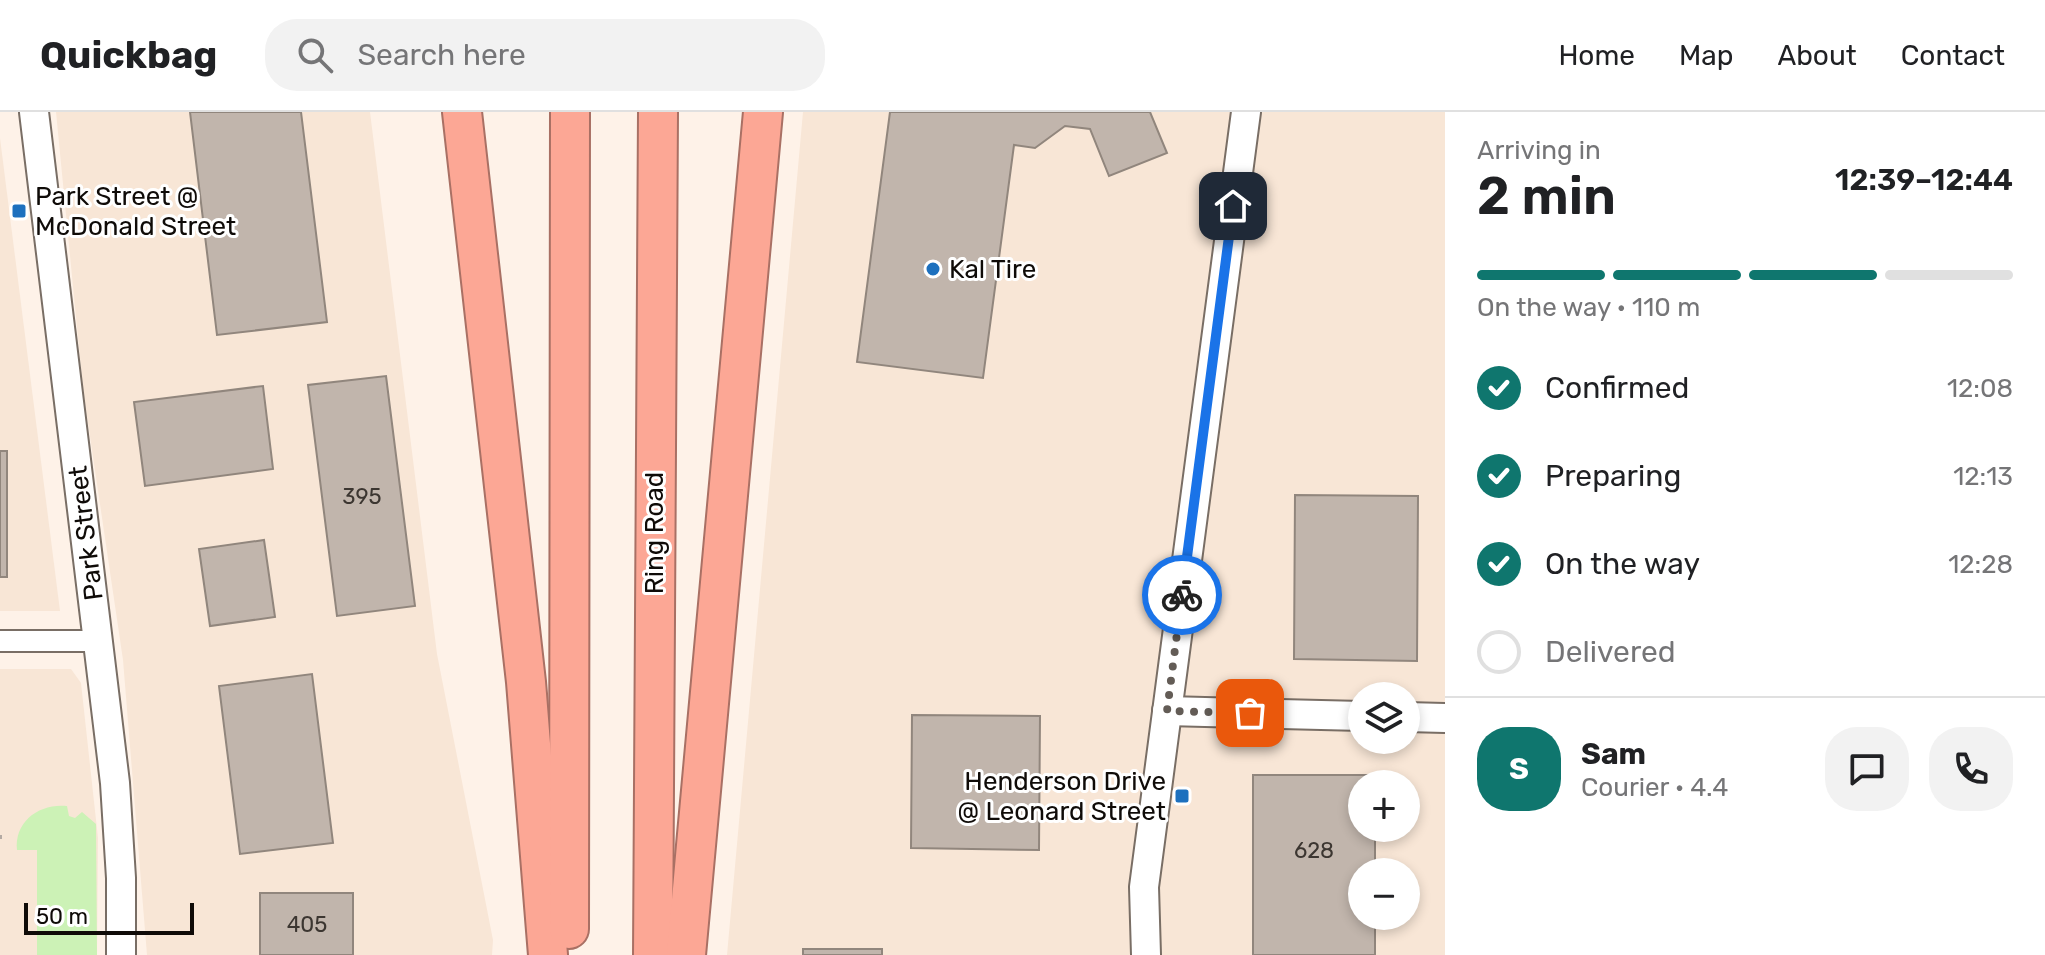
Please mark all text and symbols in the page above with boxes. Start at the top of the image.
search box [265,19,825,91]
text: Quickbag [40,32,217,78]
icon: search [293,33,337,77]
text: Search here [357,37,526,73]
text: Home [1558,39,1635,72]
text: Map [1679,39,1733,72]
text: About [1777,39,1857,72]
text: Contact [1901,39,2005,72]
text: Arriving in [1477,135,1601,166]
text: 12:39–12:44 [1835,162,2013,198]
text: 2 min [1477,165,1616,227]
pin [1199,172,1267,240]
place label: Park Street @ McDonald Street [35,181,236,242]
icon: home [1211,184,1255,228]
marker: Park Street @ McDonald Street [10,202,28,220]
place label: Kal Tire [949,254,1036,285]
marker: Kal Tire [924,260,942,278]
text: On the way · 110 m [1477,292,1700,323]
icon: check [1477,366,1521,410]
text: Confirmed [1545,370,1689,406]
text: 12:08 [1947,373,2013,404]
icon: check [1477,454,1521,498]
text: Preparing [1545,458,1681,494]
text: 12:13 [1953,461,2013,492]
street label: Park Street [62,464,110,602]
street label: Ring Road [639,472,670,594]
house number: 395 [342,483,382,510]
icon: check [1477,542,1521,586]
text: On the way [1545,546,1700,582]
text: 12:28 [1948,549,2013,580]
courier [1142,555,1222,635]
icon: bike [1160,573,1204,617]
text: Delivered [1545,634,1676,670]
pin [1216,679,1284,747]
map controls [1348,682,1420,930]
button: layers [1348,682,1420,754]
icon: bag [1228,691,1272,735]
button: chat [1825,727,1909,811]
button: phone [1929,727,2013,811]
text: Sam [1581,736,1646,772]
text: S [1509,751,1529,787]
place label: Henderson Drive @ Leonard Street [957,766,1166,827]
button: + [1348,770,1420,842]
text: Courier · 4.4 [1581,772,1728,803]
marker: Henderson Drive @ Leonard Street [1173,787,1191,805]
house number: 628 [1294,837,1334,864]
button: − [1348,858,1420,930]
scale bar [24,899,194,935]
text: 50 m [36,903,88,930]
house number: 405 [287,911,327,938]

